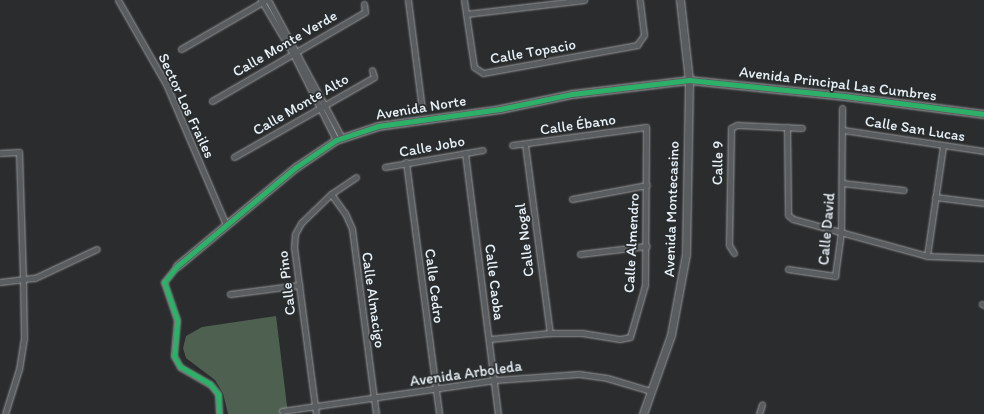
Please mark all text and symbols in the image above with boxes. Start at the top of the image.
street label: Calle Monte Verde [230,7,340,81]
street label: Calle Topacio [490,36,576,68]
street label: Sector Los Frailes [154,51,218,161]
street label: Avenida Principal Las Cumbres [738,63,938,105]
street label: Calle Monte Alto [250,70,352,140]
street label: Avenida Norte [375,92,467,124]
street label: Calle Ébano [539,111,617,139]
street label: Calle San Lucas [864,112,966,146]
street label: Calle Jobo [398,132,466,162]
street label: Avenida Montecasino [661,141,683,277]
street label: Calle 9 [709,141,727,185]
street label: Calle David [815,192,839,266]
street label: Calle Almendro [620,193,644,293]
street label: Calle Nogal [512,202,538,278]
street label: Calle Caoba [480,243,508,321]
street label: Calle Cedro [421,248,447,324]
street label: Calle Pino [274,250,300,316]
street label: Calle Almacigo [357,251,389,349]
street label: Avenida Arboleda [409,357,523,391]

